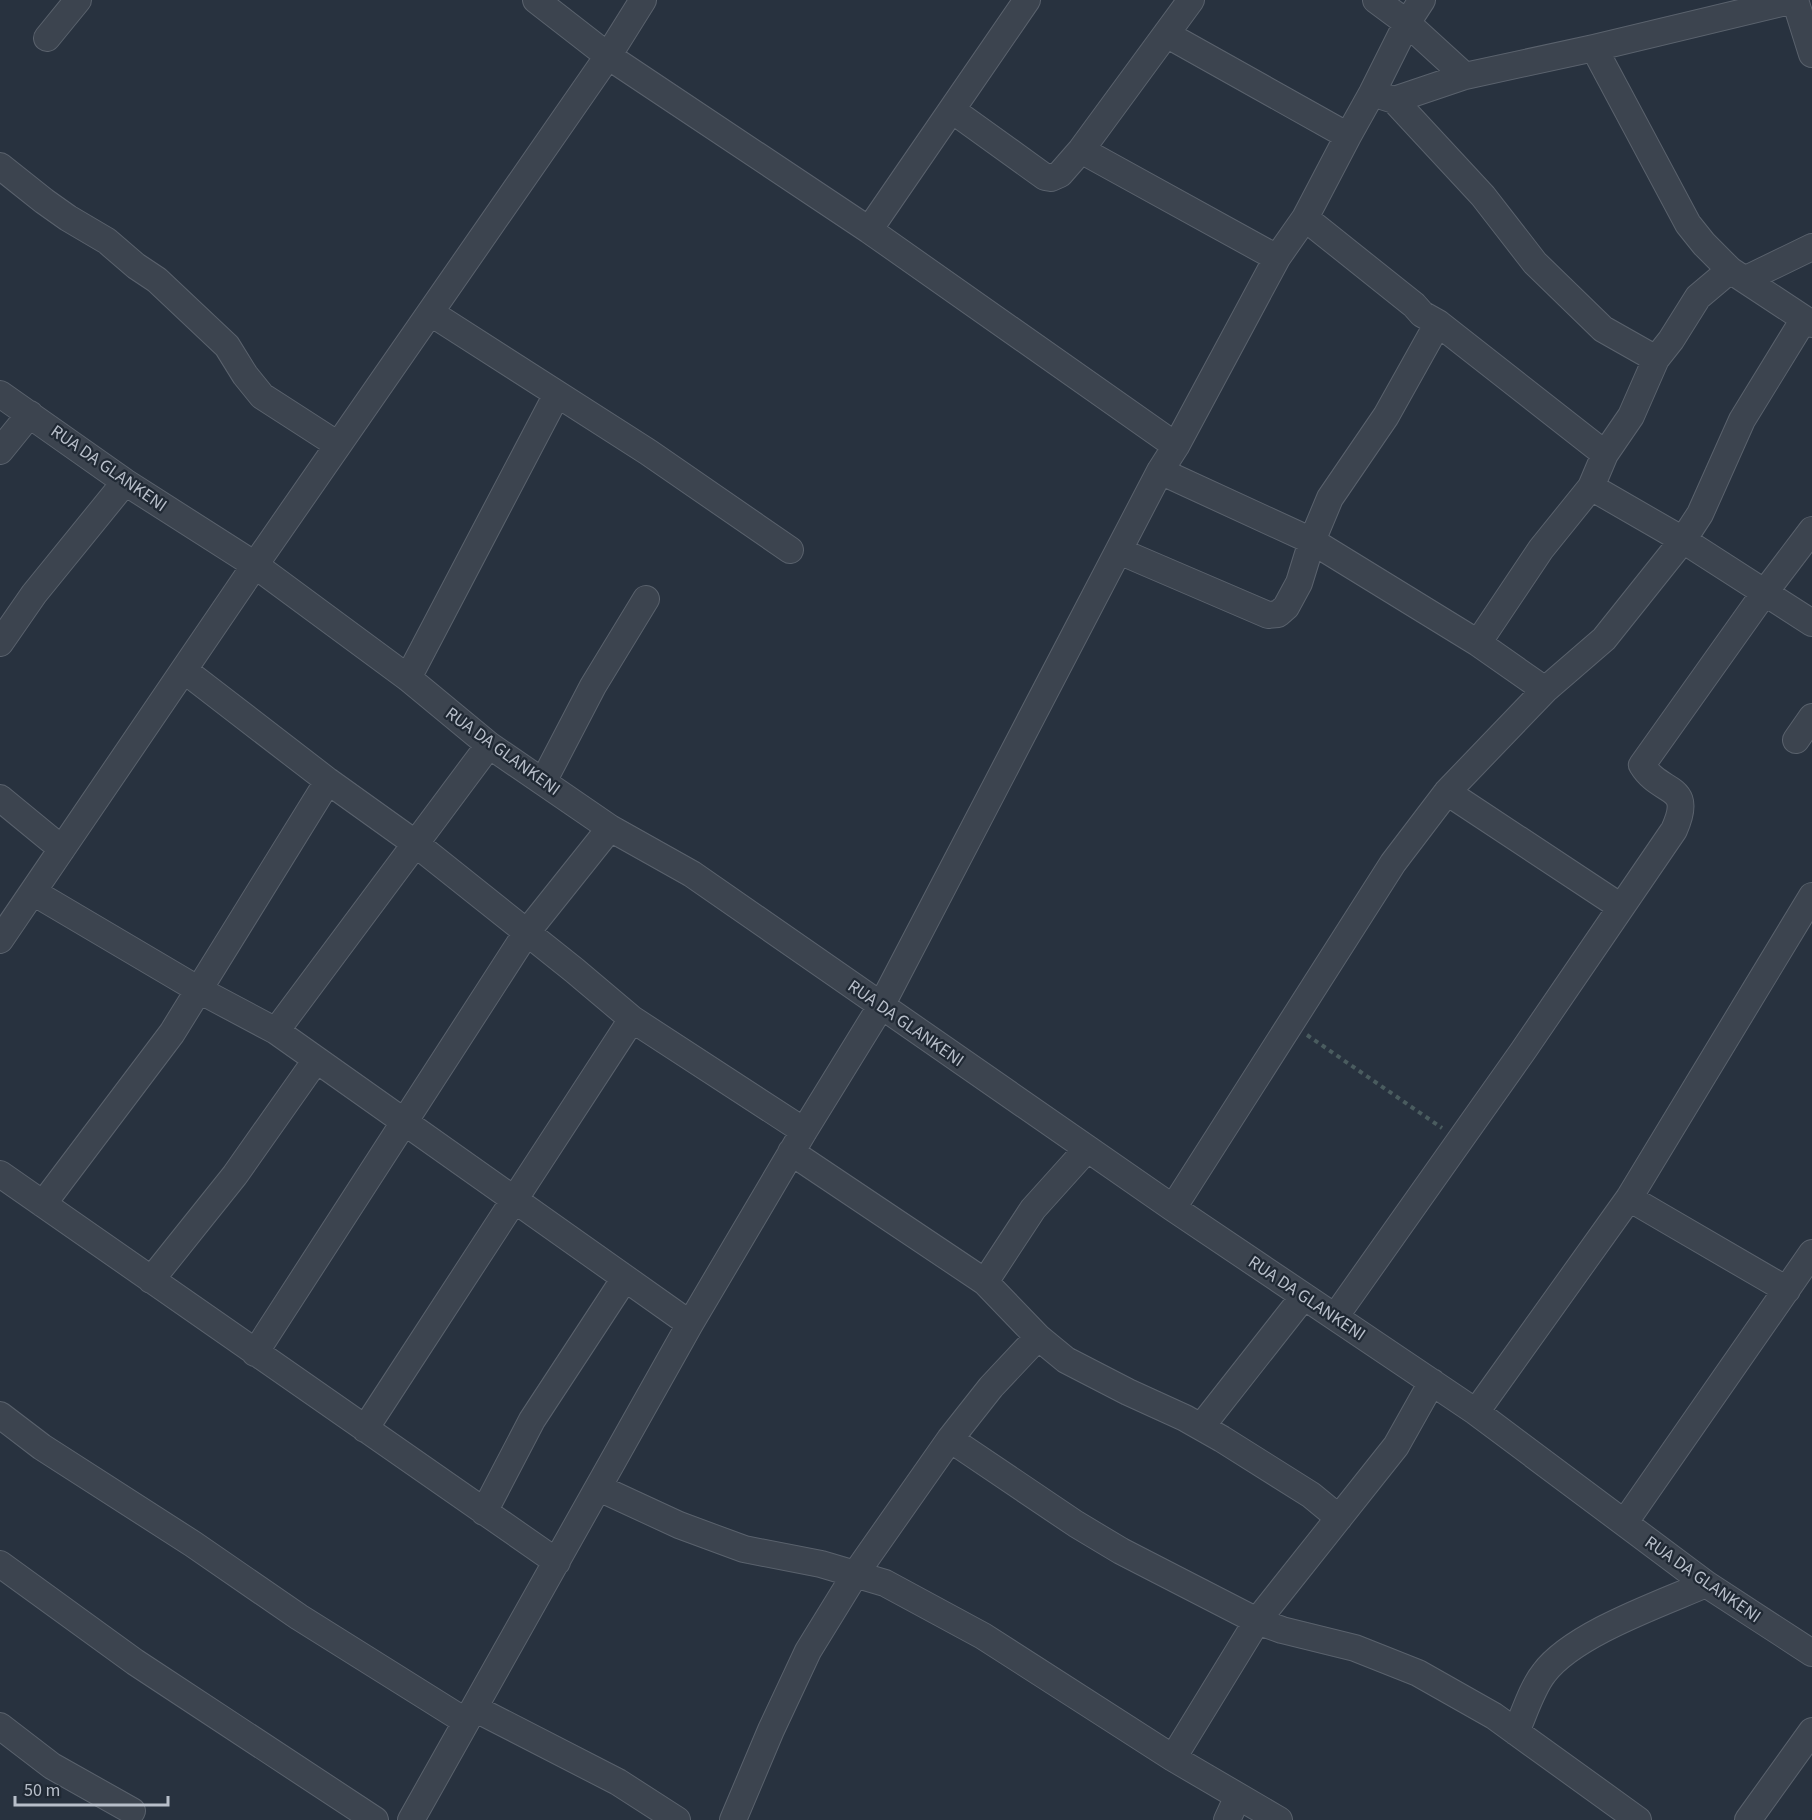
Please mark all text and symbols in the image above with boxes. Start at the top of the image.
street label: RUA DA GLANKENI [46,419,172,518]
street label: RUA DA GLANKENI [440,701,565,802]
street label: RUA DA GLANKENI [843,974,969,1073]
street label: RUA DA GLANKENI [1243,1250,1370,1347]
street label: RUA DA GLANKENI [1640,1530,1766,1629]
scale bar [15,1769,168,1807]
text: 50 m [24,1778,60,1803]

